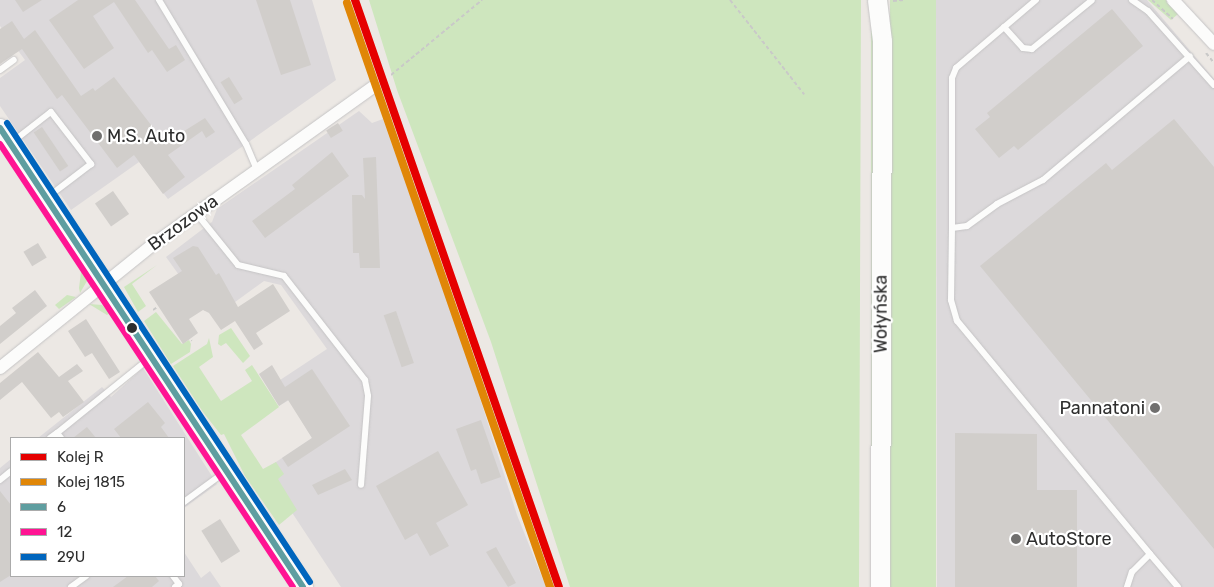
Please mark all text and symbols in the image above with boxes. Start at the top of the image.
place label: M.S. Auto [107,125,186,147]
marker: M.S. Auto [91,130,103,142]
street label: Brzozowa [144,190,222,256]
street label: Wołyńska [870,275,892,353]
unlabelled marker [127,323,137,333]
place label: Pannatoni [1059,397,1145,419]
marker: Pannatoni [1149,402,1161,414]
legend [10,437,185,577]
text: Kolej R [57,448,104,466]
text: Kolej 1815 [57,473,125,491]
text: 6 [57,498,66,516]
text: 12 [57,523,72,541]
place label: AutoStore [1026,528,1111,550]
marker: AutoStore [1010,533,1022,545]
text: 29U [57,548,85,566]

